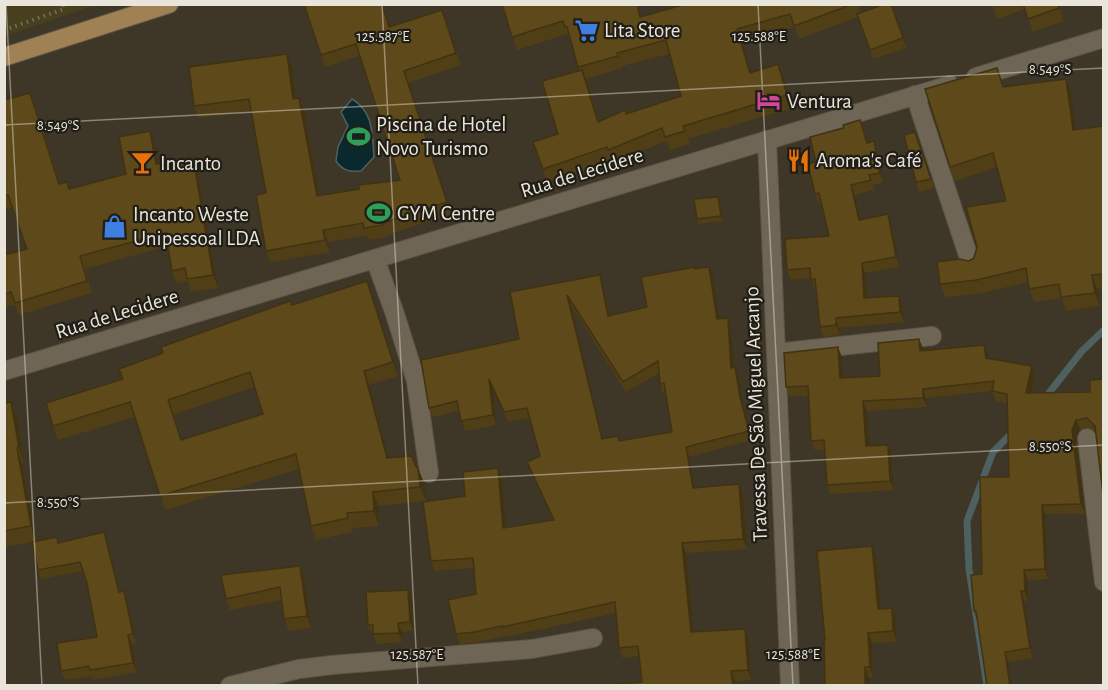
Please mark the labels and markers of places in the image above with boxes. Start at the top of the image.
supermarket icon: Lita Store [573,17,599,43]
place label: Lita Store [604,20,681,41]
hotel icon: Ventura [756,88,782,114]
place label: Ventura [787,91,852,112]
place label: Piscina de Hotel Novo Turismo [376,114,507,159]
sports icon: Piscina de Hotel Novo Turismo [345,123,371,149]
restaurant icon: Aroma's Café [785,147,811,173]
bar icon: Incanto [129,150,155,176]
place label: Aroma's Café [816,150,922,171]
place label: Incanto [160,153,221,174]
sports icon: GYM Centre [366,200,392,226]
place label: GYM Centre [397,203,495,224]
place label: Incanto Weste Unipessoal LDA [133,204,260,249]
shop icon: Incanto Weste Unipessoal LDA [102,213,128,239]

